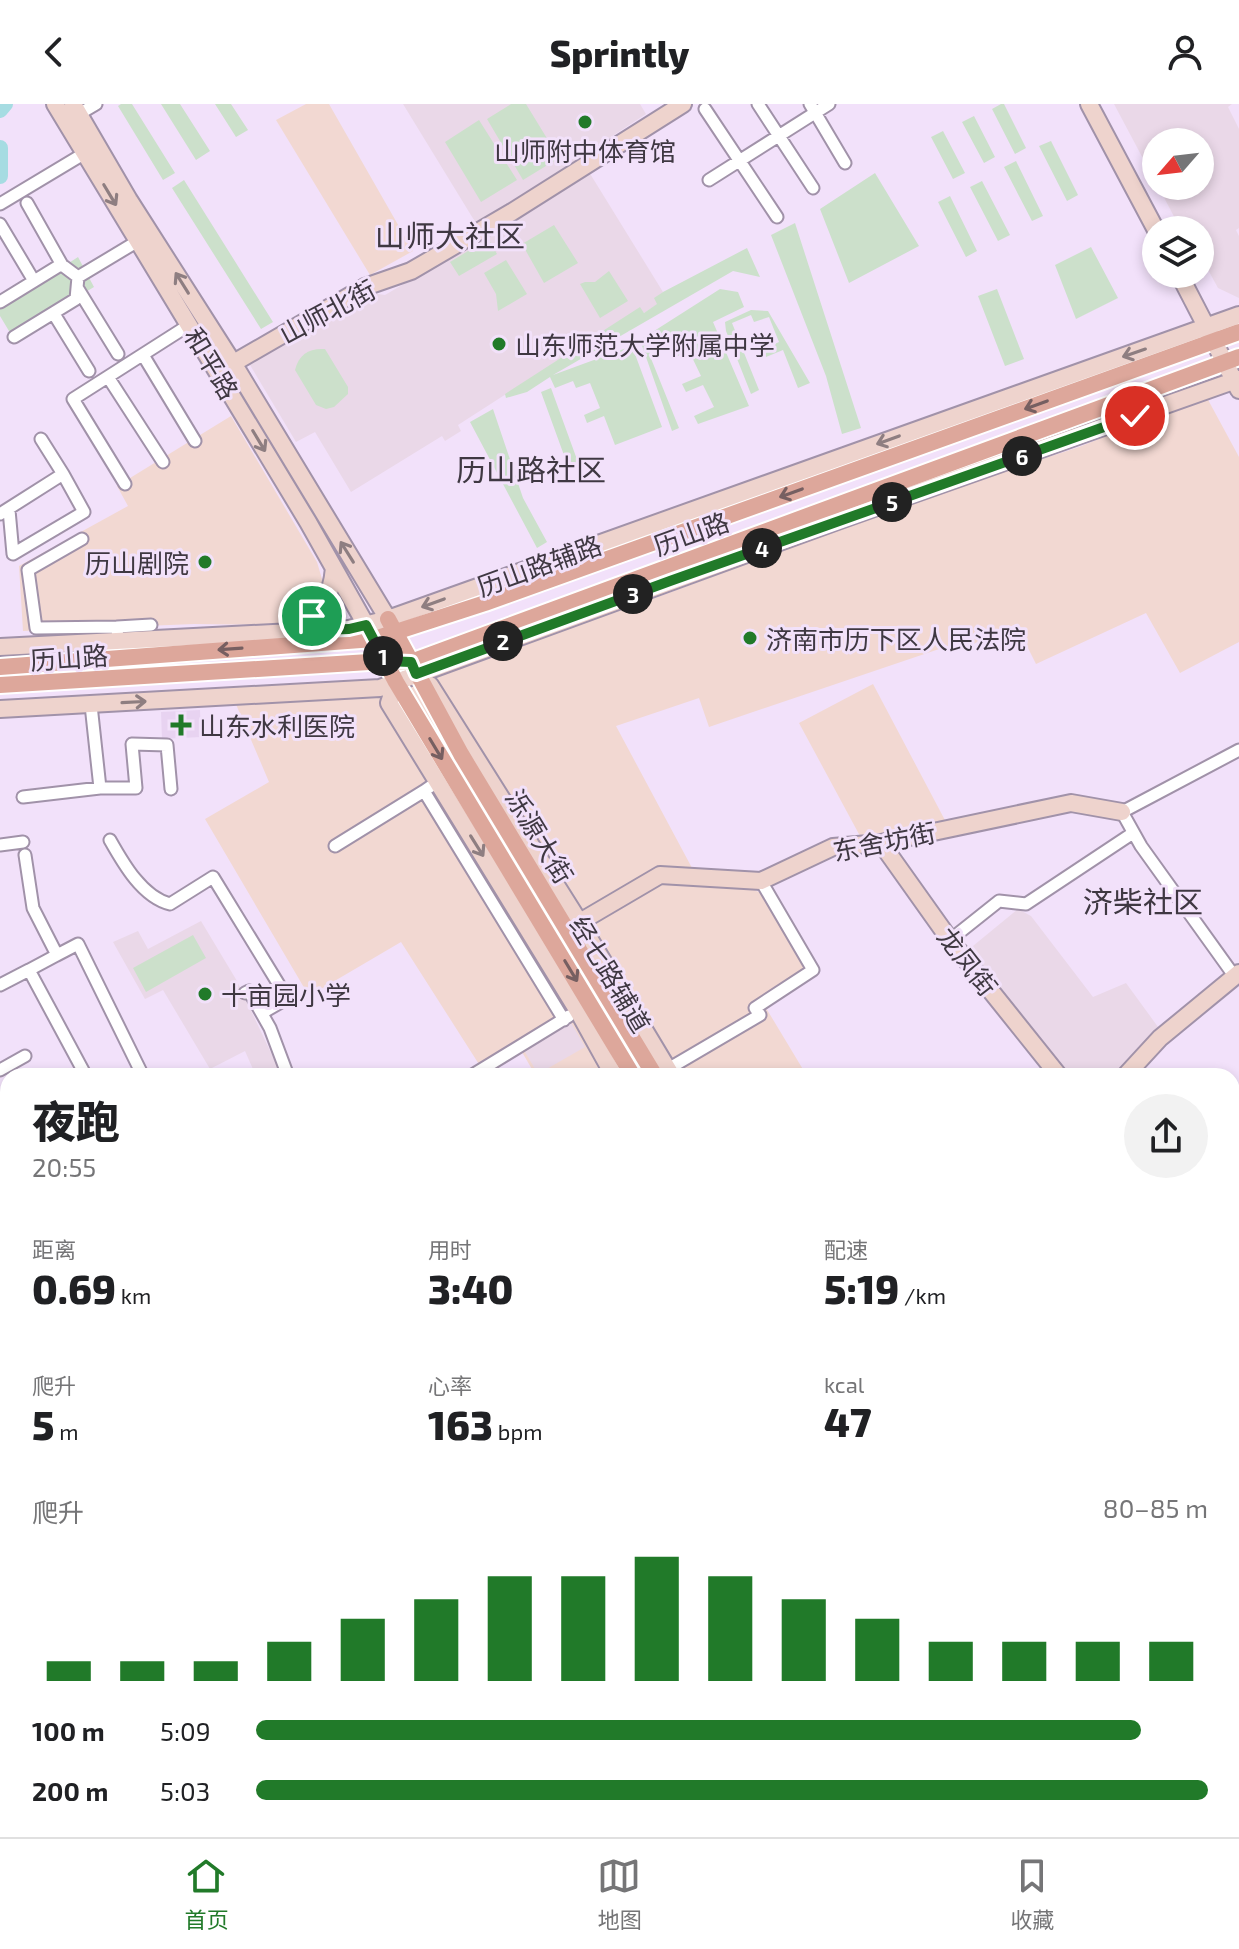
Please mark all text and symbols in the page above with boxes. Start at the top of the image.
icon: back [32,30,76,74]
icon: person [1163,30,1207,74]
text: Sprintly [550,31,689,74]
marker: 山师附中体育馆 [576,113,594,131]
north arrow [1142,128,1214,200]
map controls [1142,128,1214,288]
place label: 山师附中体育馆 [494,135,676,166]
one-way arrow [102,183,118,206]
button: layers [1142,216,1214,288]
district label: 山师大社区 [375,217,525,253]
one-way arrow [173,272,189,295]
street label: 山师北街 [274,273,380,349]
street label: 和平路 [179,322,245,404]
place label: 山东师范大学附属中学 [515,329,775,360]
marker: 山东师范大学附属中学 [490,335,508,353]
one-way arrow [1122,347,1146,361]
pin [1101,382,1169,450]
icon: check [1113,394,1157,438]
one-way arrow [1023,399,1048,414]
one-way arrow [251,429,267,452]
one-way arrow [877,434,901,448]
pin: 6 [1002,436,1042,476]
text: 6 [1016,443,1028,469]
district label: 历山路社区 [456,451,606,487]
pin: 5 [872,482,912,522]
one-way arrow [779,487,804,501]
text: 5 [886,489,898,515]
street label: 历山路 [649,505,733,561]
street label: 历山路辅路 [473,528,605,602]
pin: 4 [742,528,782,568]
text: 4 [755,535,769,561]
one-way arrow [339,541,355,564]
place label: 历山剧院 [85,547,189,578]
marker: 历山剧院 [196,553,214,571]
pin: 3 [613,574,653,614]
text: 3 [627,581,639,607]
pin [278,582,346,650]
icon: arrive [290,594,334,638]
one-way arrow [421,596,446,611]
pin: 2 [483,621,523,661]
place label: 济南市历下区人民法院 [766,623,1026,654]
text: 2 [497,628,509,654]
marker: 济南市历下区人民法院 [741,629,759,647]
pin: 1 [363,636,403,676]
street label: 历山路 [29,639,109,675]
one-way arrow [217,642,244,657]
text: 1 [378,643,388,669]
one-way arrow [120,695,147,710]
place label: 山东水利医院 [199,710,355,741]
marker: 山东水利医院 [170,714,192,736]
one-way arrow [429,737,445,760]
street label: 泺源大街 [500,783,580,889]
street label: 东舍坊街 [830,816,938,866]
one-way arrow [469,834,485,857]
district label: 济柴社区 [1083,883,1203,919]
street label: 经七路辅道 [564,910,658,1038]
street label: 龙凤街 [932,921,1004,1001]
one-way arrow [563,959,579,982]
place label: 十亩园小学 [221,979,351,1010]
marker: 十亩园小学 [196,985,214,1003]
text: 夜跑 [32,1094,120,1147]
button: share [1124,1094,1208,1178]
text: 20:55 [32,1151,96,1182]
text: 距离 [32,1236,76,1262]
text: 用时 [428,1236,472,1262]
text: 配速 [824,1236,868,1262]
text: 0.69 [32,1264,116,1312]
text: 3:40 [428,1264,513,1312]
text: 5:19 [824,1264,899,1312]
text: km [116,1282,151,1308]
text: /km [899,1282,946,1308]
text: kcal [824,1371,864,1397]
text: 爬升 [32,1372,76,1398]
text: 心率 [428,1372,472,1398]
text: 47 [824,1397,871,1445]
text: 5 [32,1400,54,1448]
text: 163 [428,1400,493,1448]
text: m [54,1418,79,1444]
text: bpm [493,1418,542,1444]
text: 80–85 m [1103,1492,1208,1523]
text: 爬升 [32,1496,84,1527]
text: 100 m [32,1715,105,1746]
text: 5:09 [160,1715,211,1746]
text: 200 m [32,1775,108,1806]
text: 5:03 [160,1775,210,1806]
tab: 首页 [184,1854,229,1934]
tab: 地图 [597,1854,642,1934]
tab: 收藏 [1010,1854,1055,1934]

